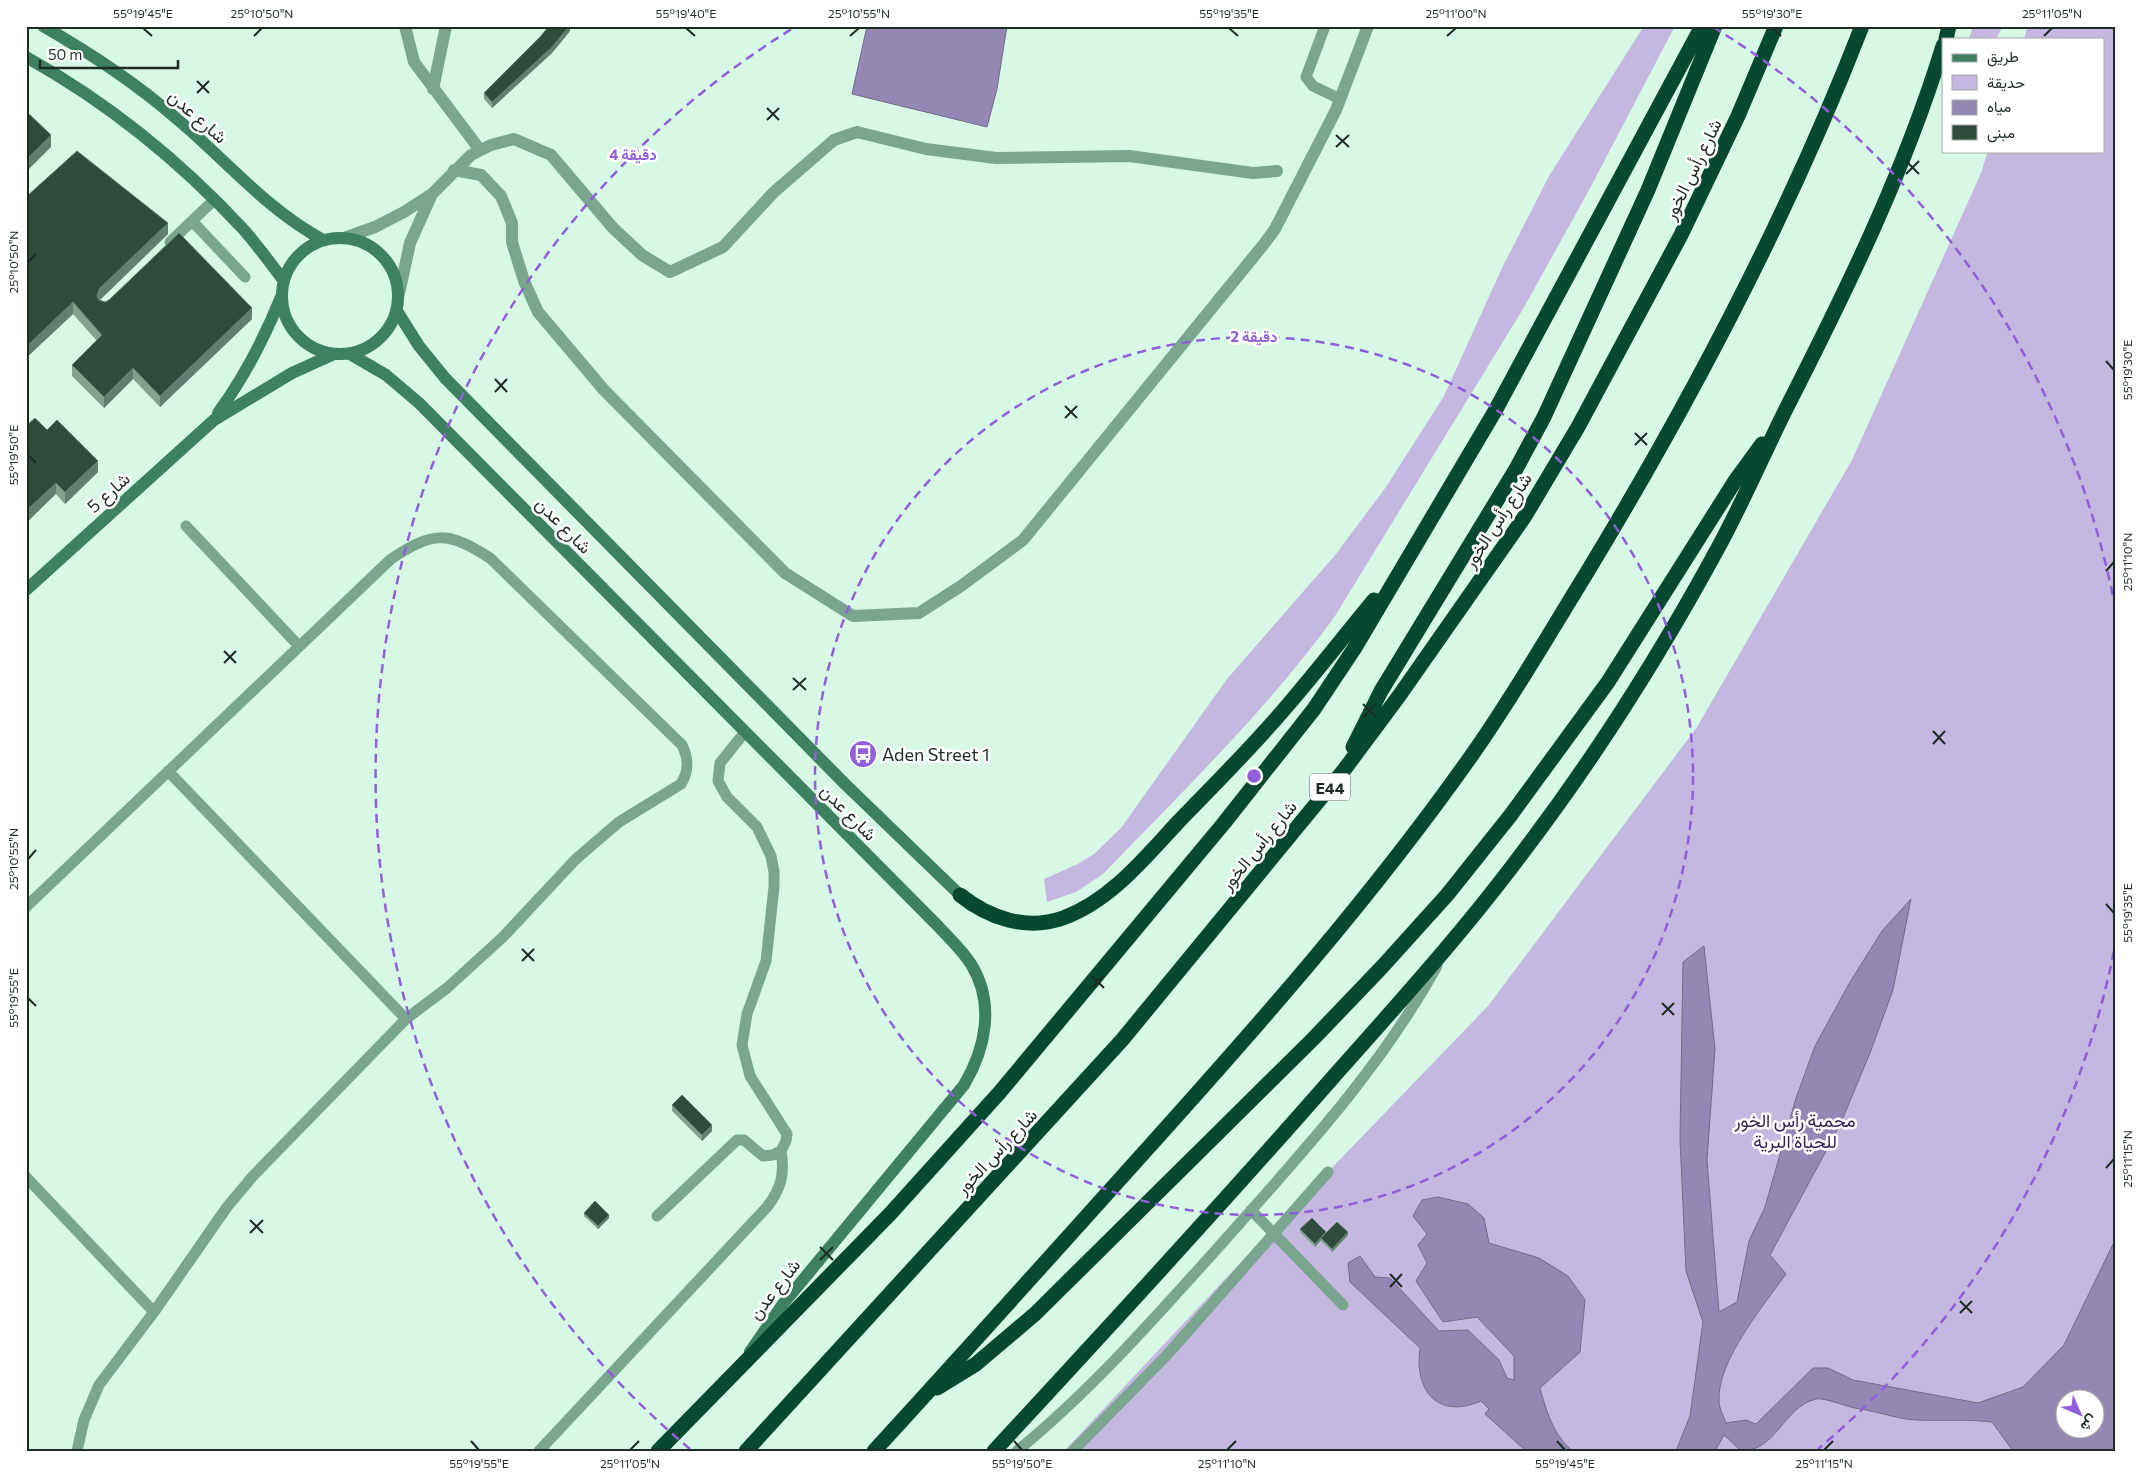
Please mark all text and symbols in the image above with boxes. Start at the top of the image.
text: 55°19'45"E [113,6,173,20]
text: 25°10'50"N [231,6,293,20]
text: 55°19'40"E [656,6,716,20]
text: 25°10'55"N [828,6,890,20]
text: 55°19'35"E [1199,6,1259,20]
text: 25°11'00"N [1425,6,1487,20]
text: 55°19'30"E [1742,6,1802,20]
text: 25°11'05"N [2022,6,2082,20]
scale bar [40,38,178,70]
legend [1942,38,2104,152]
text: 50 m [48,45,82,63]
text: طريق [1987,47,2019,67]
text: حديقة [1987,73,2025,92]
street label: شارع عدن [163,84,232,149]
text: مياه [1987,97,2011,116]
street label: شارع رأس الخور [1658,115,1728,225]
text: مبنى [1987,123,2015,143]
text: 4 دقيقة [609,145,657,164]
text: 25°10'50"N [6,231,20,293]
text: 2 دقيقة [1231,327,1277,346]
text: 55°19'30"E [2120,340,2134,400]
text: 55°19'50"E [6,425,20,485]
street label: شارع 5 [82,467,135,518]
street label: شارع رأس الخور [1457,468,1538,574]
street label: شارع عدن [530,492,597,559]
text: 25°11'10"N [2120,533,2134,591]
bus stop icon: Aden Street 1 [848,739,878,769]
place label: Aden Street 1 [882,743,990,765]
centre of rings [1245,767,1263,785]
road number: E44 [1310,774,1350,800]
street label: شارع عدن [815,779,882,846]
street label: شارع رأس الخور [1214,796,1302,896]
text: 25°10'55"N [6,828,20,890]
text: 55°19'35"E [2120,883,2134,943]
text: 55°19'55"E [6,968,20,1028]
street label: شارع رأس الخور [950,1104,1043,1201]
park label: محمية رأس الخور للحياة البرية [1733,1109,1856,1153]
text: 25°11'15"N [2120,1130,2134,1188]
street label: شارع عدن [744,1254,806,1325]
north arrow [2054,1390,2104,1440]
text: ش [2077,1411,2102,1436]
text: 55°19'55"E [449,1456,509,1470]
text: 25°11'05"N [600,1456,660,1470]
text: 55°19'50"E [992,1456,1052,1470]
text: 25°11'10"N [1198,1456,1256,1470]
text: 55°19'45"E [1535,1456,1595,1470]
text: 25°11'15"N [1795,1456,1853,1470]

